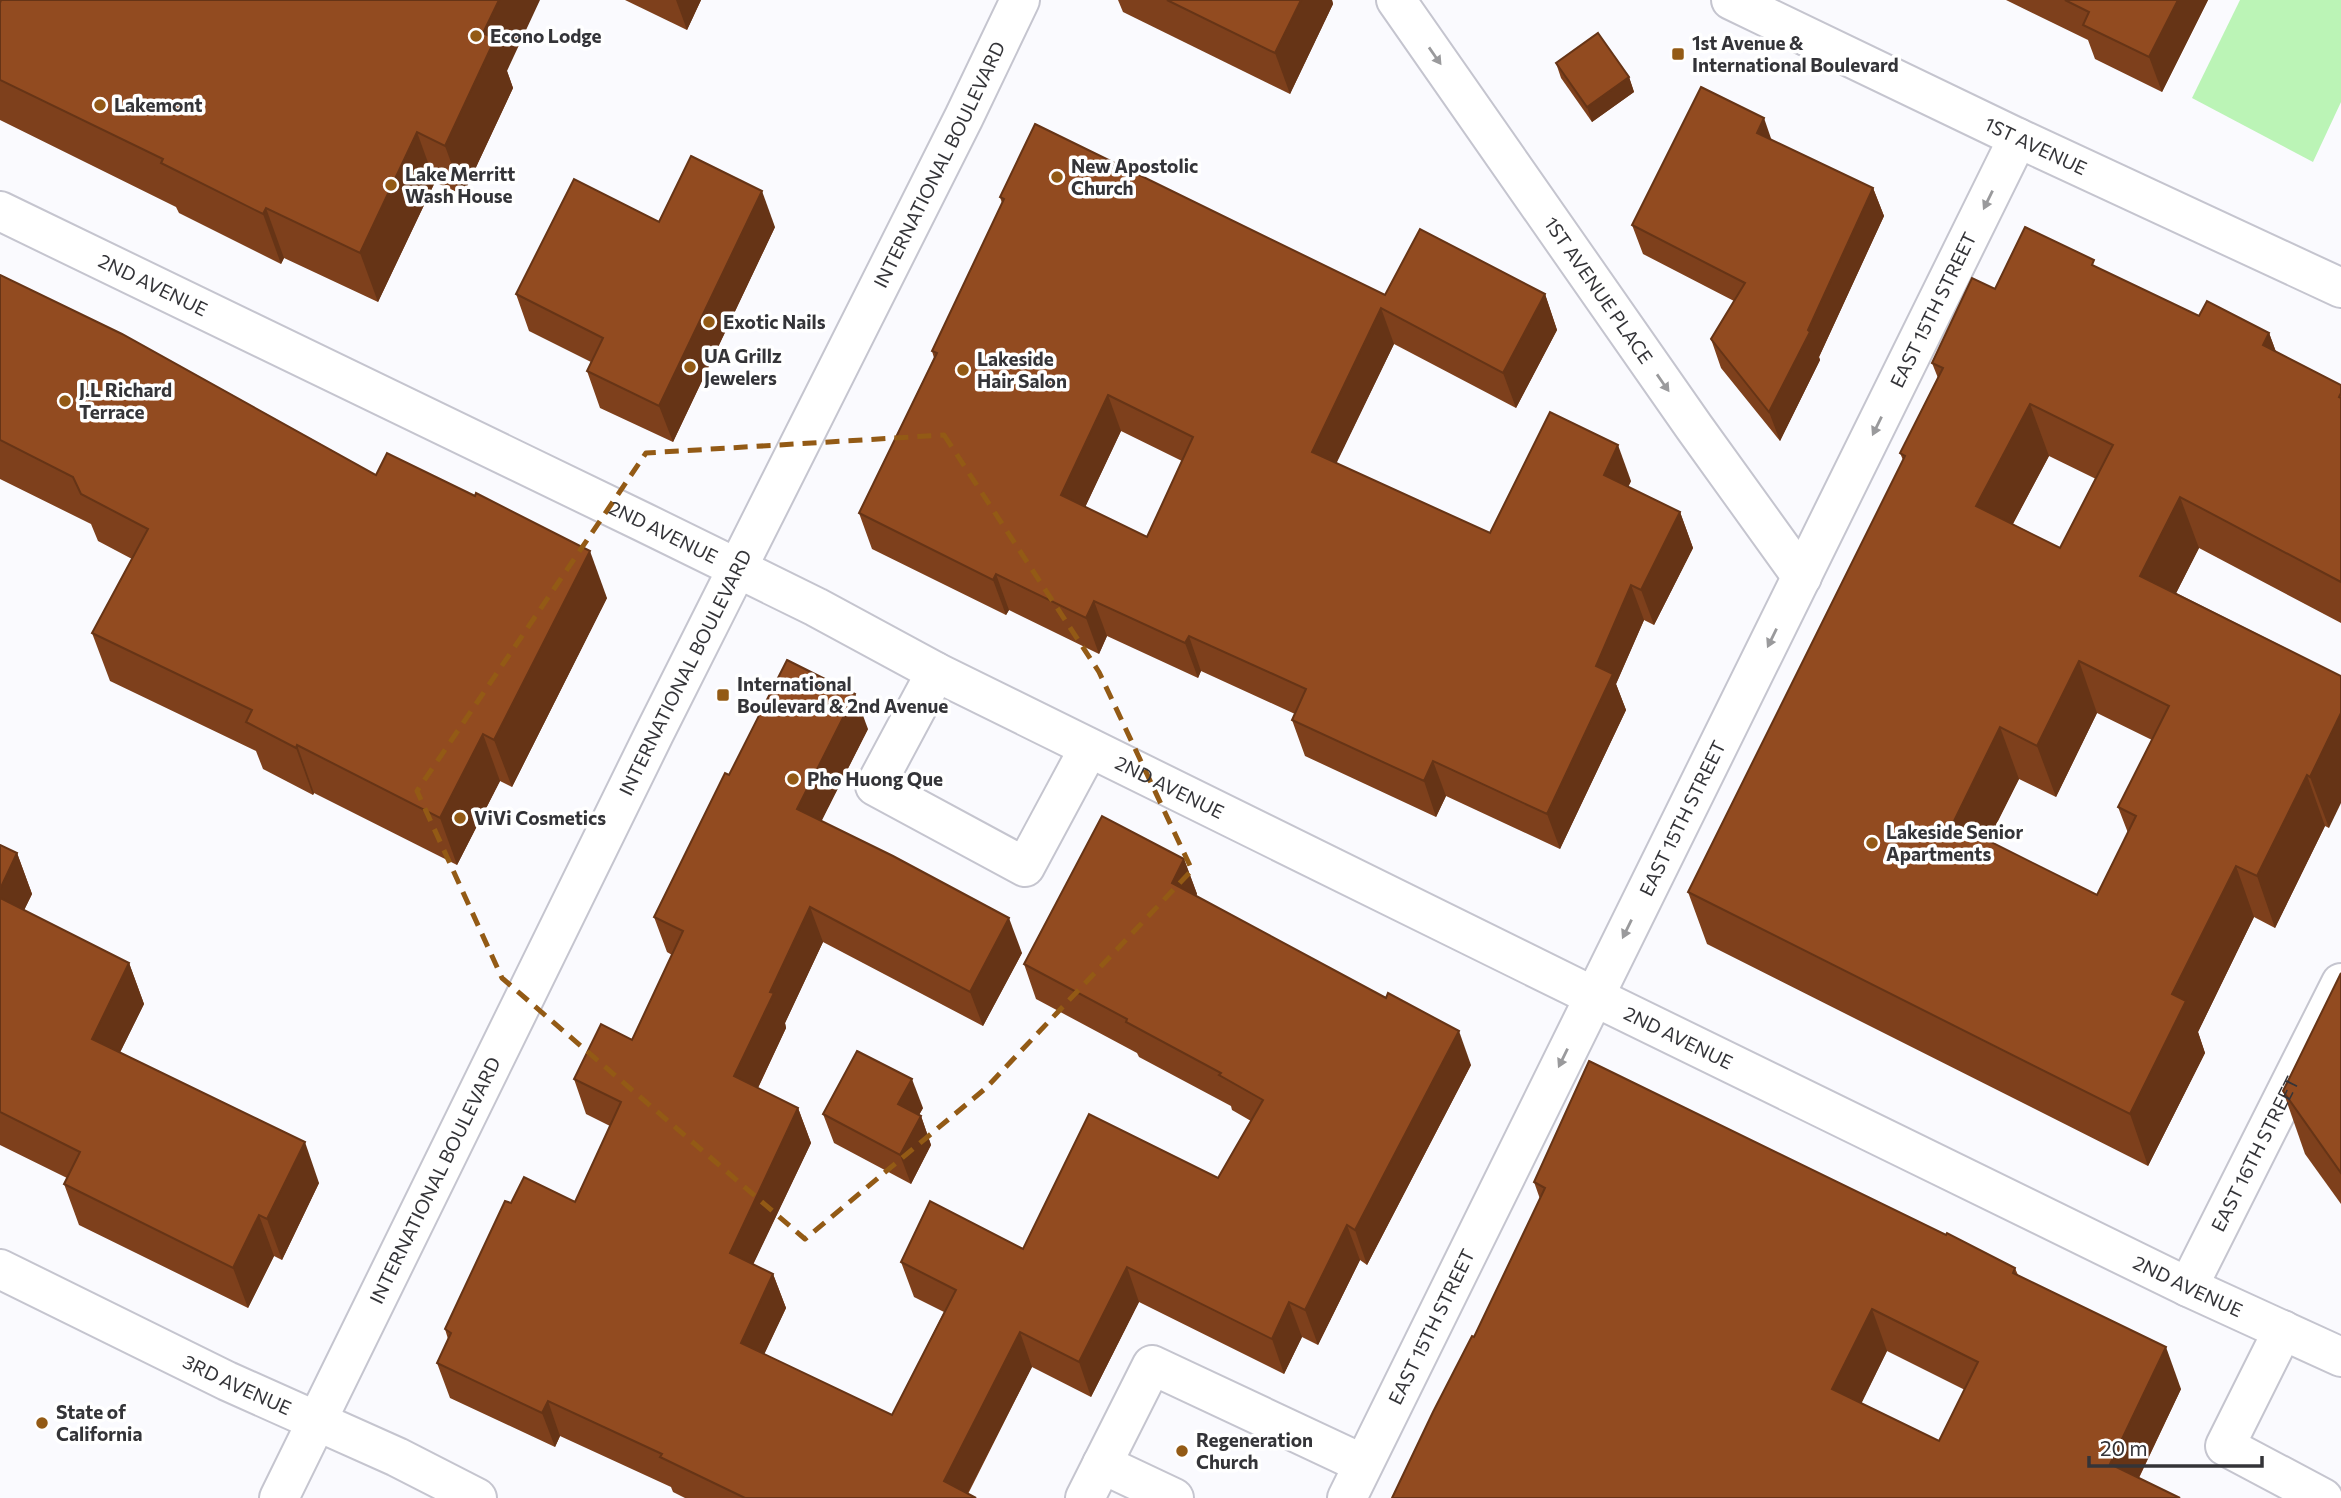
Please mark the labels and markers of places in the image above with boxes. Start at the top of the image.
place label: Econo Lodge [490,24,602,47]
marker: Econo Lodge [468,28,484,44]
place label: 1st Avenue & International Boulevard [1692,31,1899,76]
marker: 1st Avenue & International Boulevard [1670,46,1686,62]
place label: Lakemont [114,93,202,116]
marker: Lakemont [92,97,108,113]
place label: New Apostolic Church [1071,154,1198,199]
place label: Lake Merritt Wash House [405,162,515,207]
marker: New Apostolic Church [1049,169,1065,185]
marker: Lake Merritt Wash House [383,177,399,193]
place label: Exotic Nails [723,310,826,333]
marker: Exotic Nails [701,314,717,330]
place label: UA Grillz Jewelers [704,344,782,389]
place label: Lakeside Hair Salon [977,347,1067,392]
marker: UA Grillz Jewelers [682,359,698,375]
marker: Lakeside Hair Salon [955,362,971,378]
place label: J.L Richard Terrace [79,378,172,423]
marker: J.L Richard Terrace [57,393,73,409]
place label: International Boulevard & 2nd Avenue [737,672,948,717]
marker: International Boulevard & 2nd Avenue [715,687,731,703]
place label: Pho Huong Que [807,767,943,790]
marker: Pho Huong Que [785,771,801,787]
place label: ViVi Cosmetics [474,806,606,829]
marker: ViVi Cosmetics [452,810,468,826]
place label: Lakeside Senior Apartments [1886,820,2023,865]
marker: Lakeside Senior Apartments [1864,835,1880,851]
place label: State of California [56,1400,142,1445]
marker: State of California [34,1415,50,1431]
place label: Regeneration Church [1196,1428,1313,1473]
marker: Regeneration Church [1174,1443,1190,1459]

